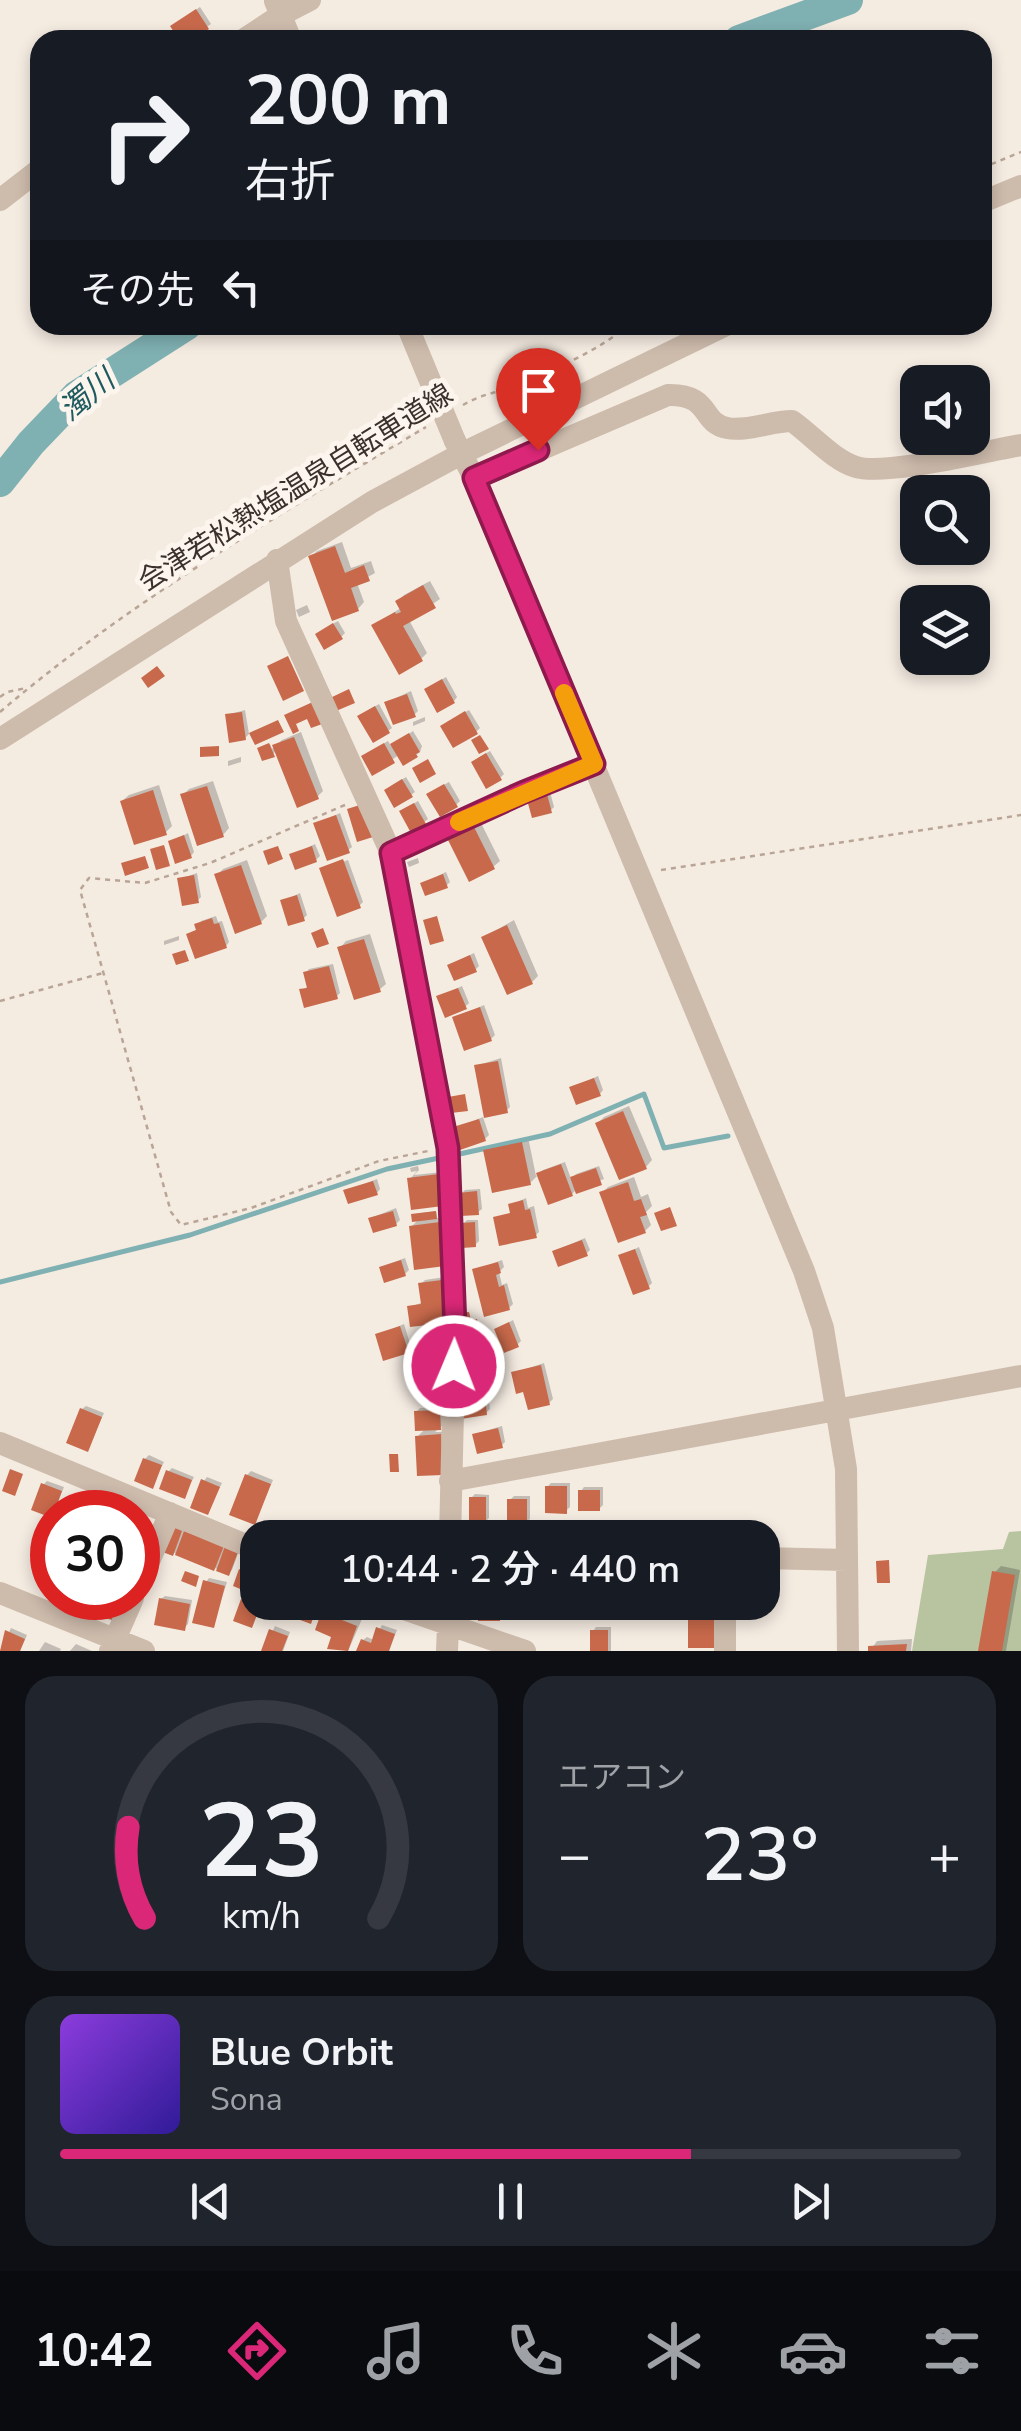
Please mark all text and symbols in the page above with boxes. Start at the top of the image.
text: 200 m [245,53,451,149]
icon: right [80,70,210,200]
text: 右折 [245,151,335,212]
icon: left [214,260,269,315]
text: その先 [80,265,194,316]
pin [496,348,581,451]
water label: 濁川 [51,359,126,430]
icon: arrive [511,363,566,418]
map controls [900,365,990,675]
button: sound [900,365,990,455]
street label: 会津若松熱塩温泉自転車道線 [131,375,460,600]
button: search [900,475,990,565]
button: layers [900,585,990,675]
position arrow [402,1314,506,1418]
speed limit sign: 30 [30,1490,160,1620]
text: 10:44 · 2 分 · 440 m [340,1544,680,1595]
text: エアコン [558,1756,686,1799]
text: 23 [199,1771,324,1913]
text: 23° [700,1804,819,1906]
text: − [558,1818,591,1893]
text: + [928,1818,961,1893]
text: km/h [222,1892,301,1941]
text: Blue Orbit [210,2027,393,2078]
text: Sona [210,2078,283,2121]
icon: previous [183,2174,238,2229]
icon: pause [483,2174,538,2229]
icon: next [783,2174,838,2229]
icon: directions [222,2316,292,2386]
icon: music [361,2316,431,2386]
icon: phone [500,2316,570,2386]
icon: climate [639,2316,709,2386]
icon: car [778,2316,848,2386]
icon: filters [917,2316,987,2386]
text: 10:42 [34,2321,154,2382]

